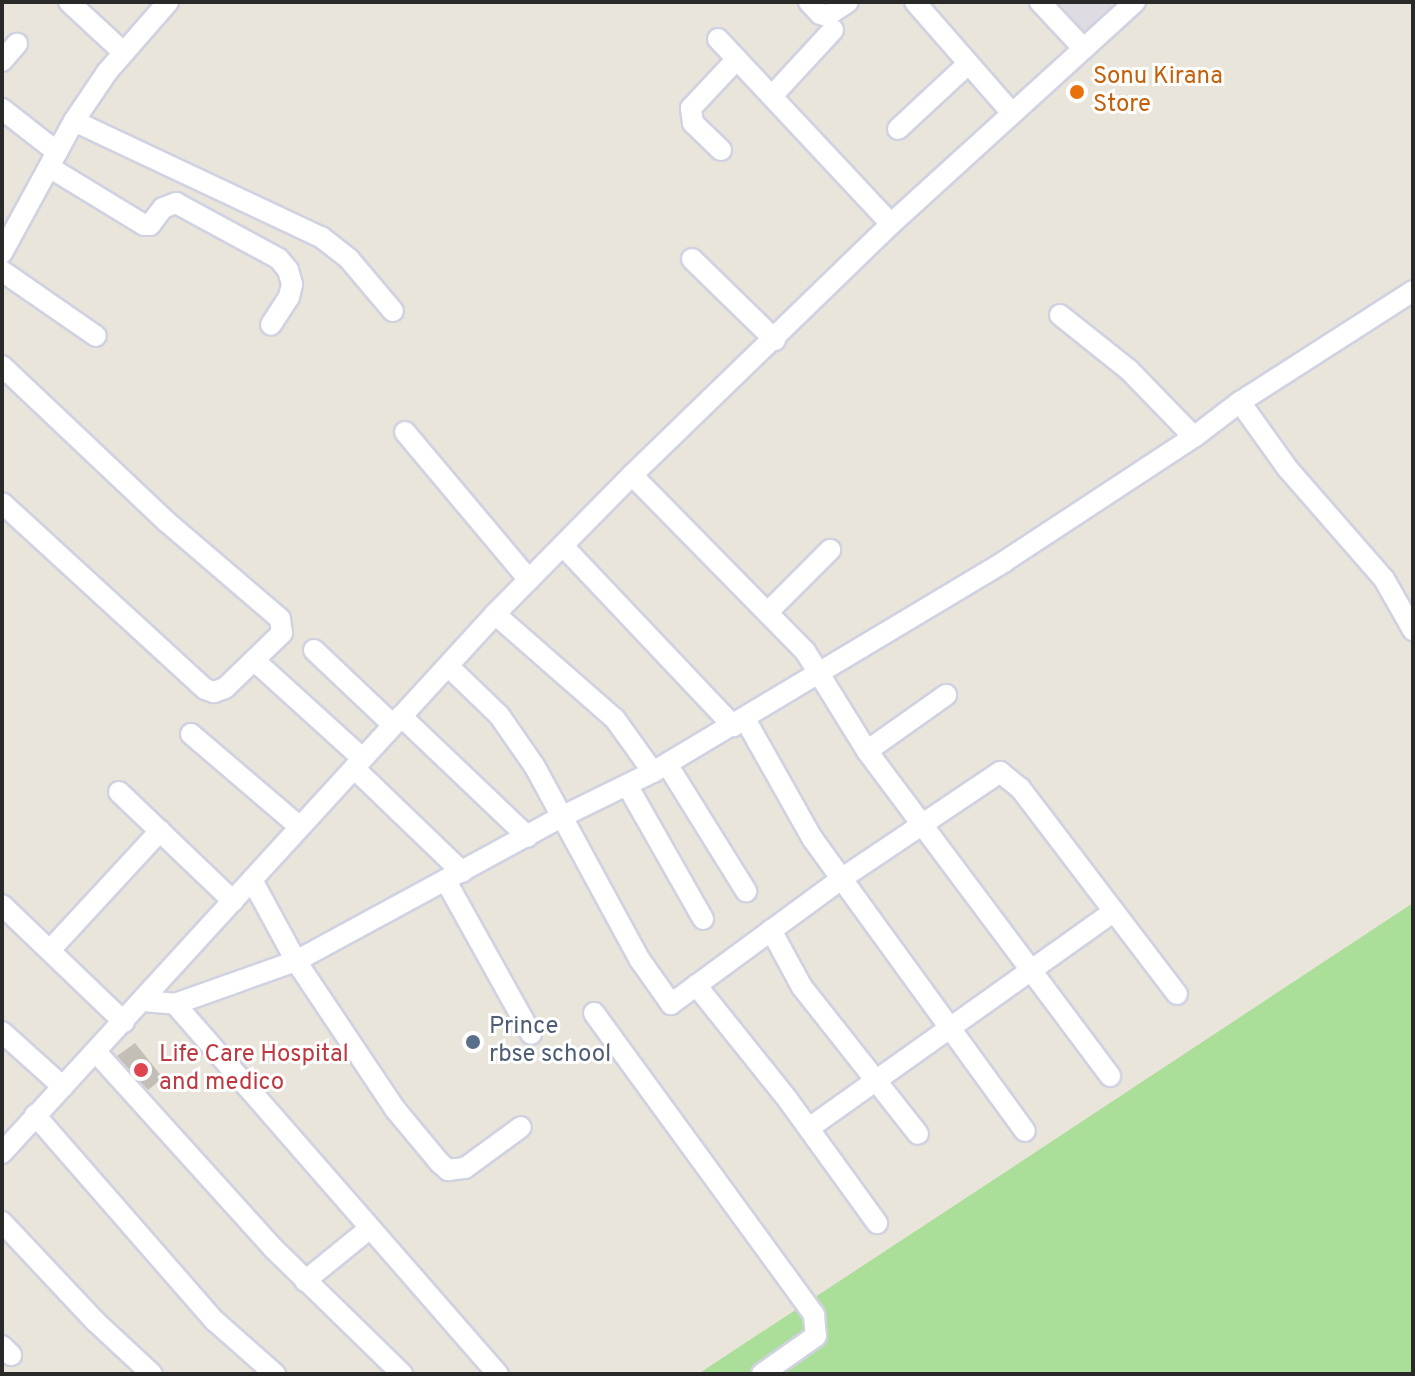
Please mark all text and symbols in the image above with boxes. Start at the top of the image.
place label: Sonu Kirana Store [1093,64,1223,120]
marker: Sonu Kirana Store [1068,83,1086,101]
place label: Prince rbse school [489,1014,611,1070]
marker: Prince rbse school [464,1033,482,1051]
place label: Life Care Hospital and medico [159,1042,349,1098]
marker: Life Care Hospital and medico [130,1059,152,1081]

